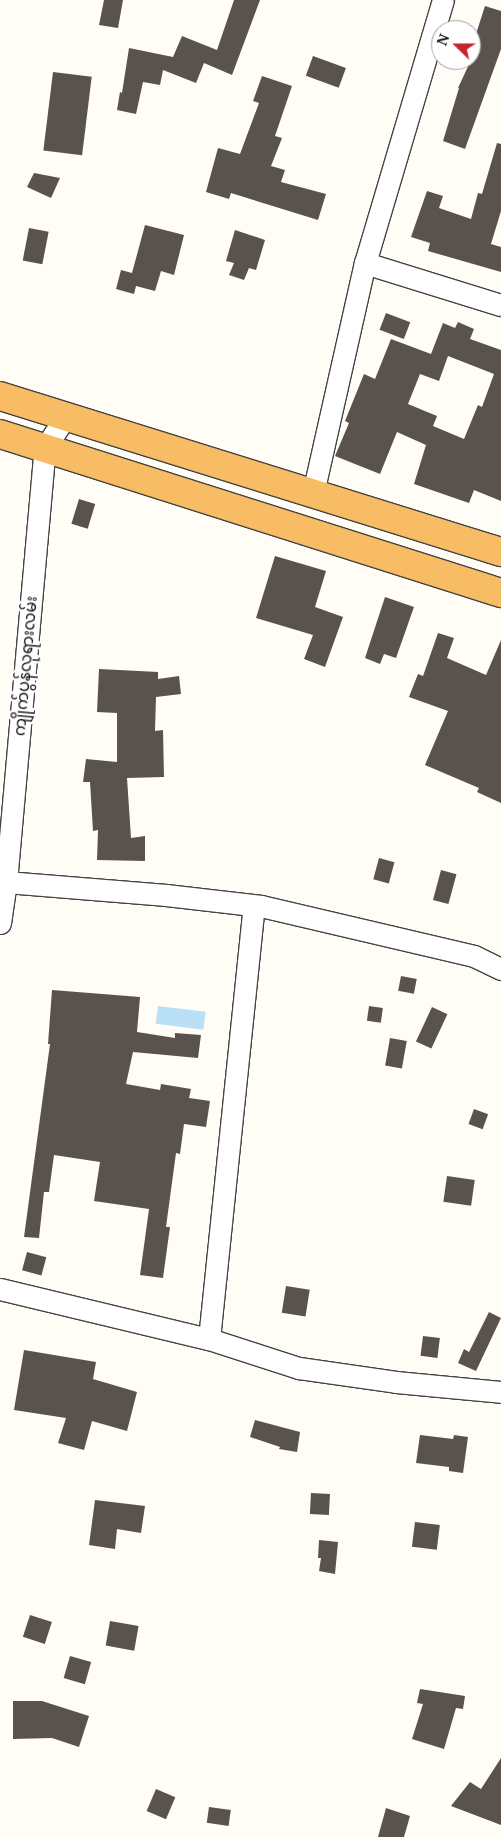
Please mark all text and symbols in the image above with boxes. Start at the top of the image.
north arrow [431,20,481,70]
text: N [432,31,453,48]
street label: ကျိုက်ပွန်လုရားလမ်း [9,595,41,737]

